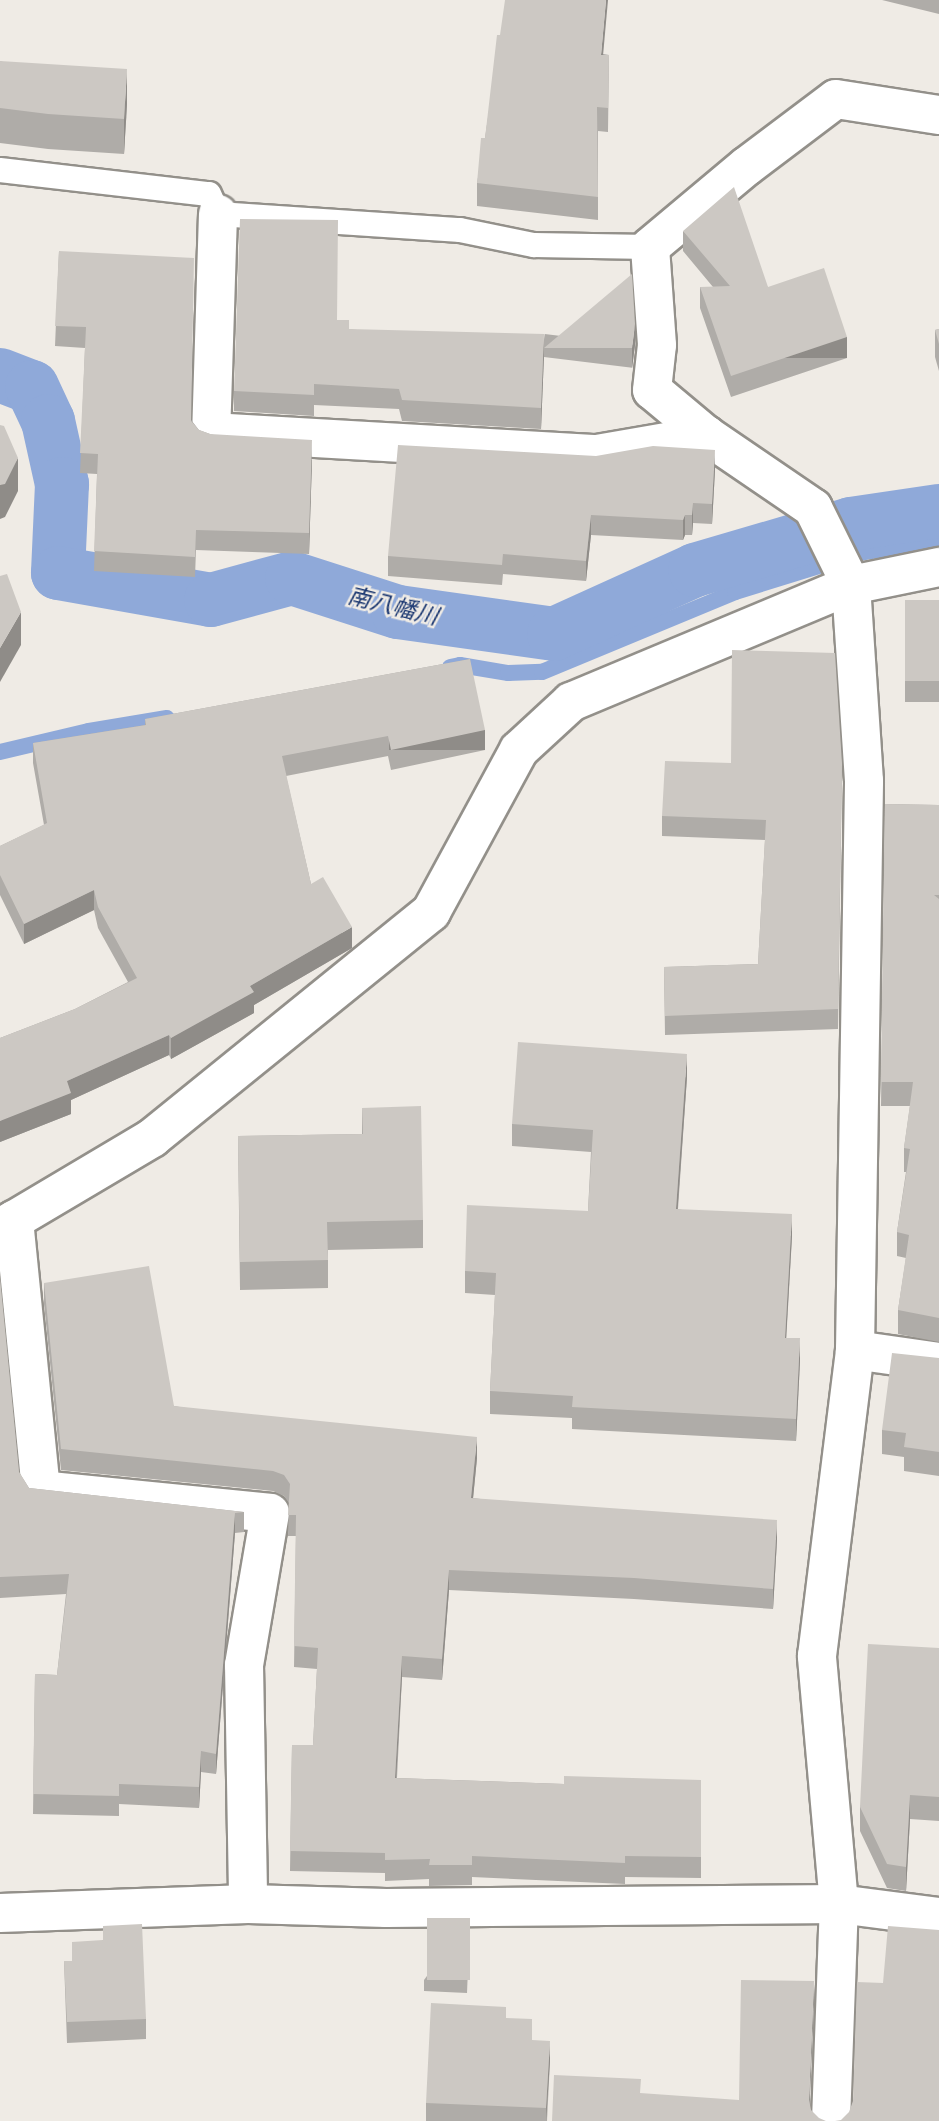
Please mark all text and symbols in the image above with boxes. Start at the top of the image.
water label: 南八幡川 [345,581,441,631]

